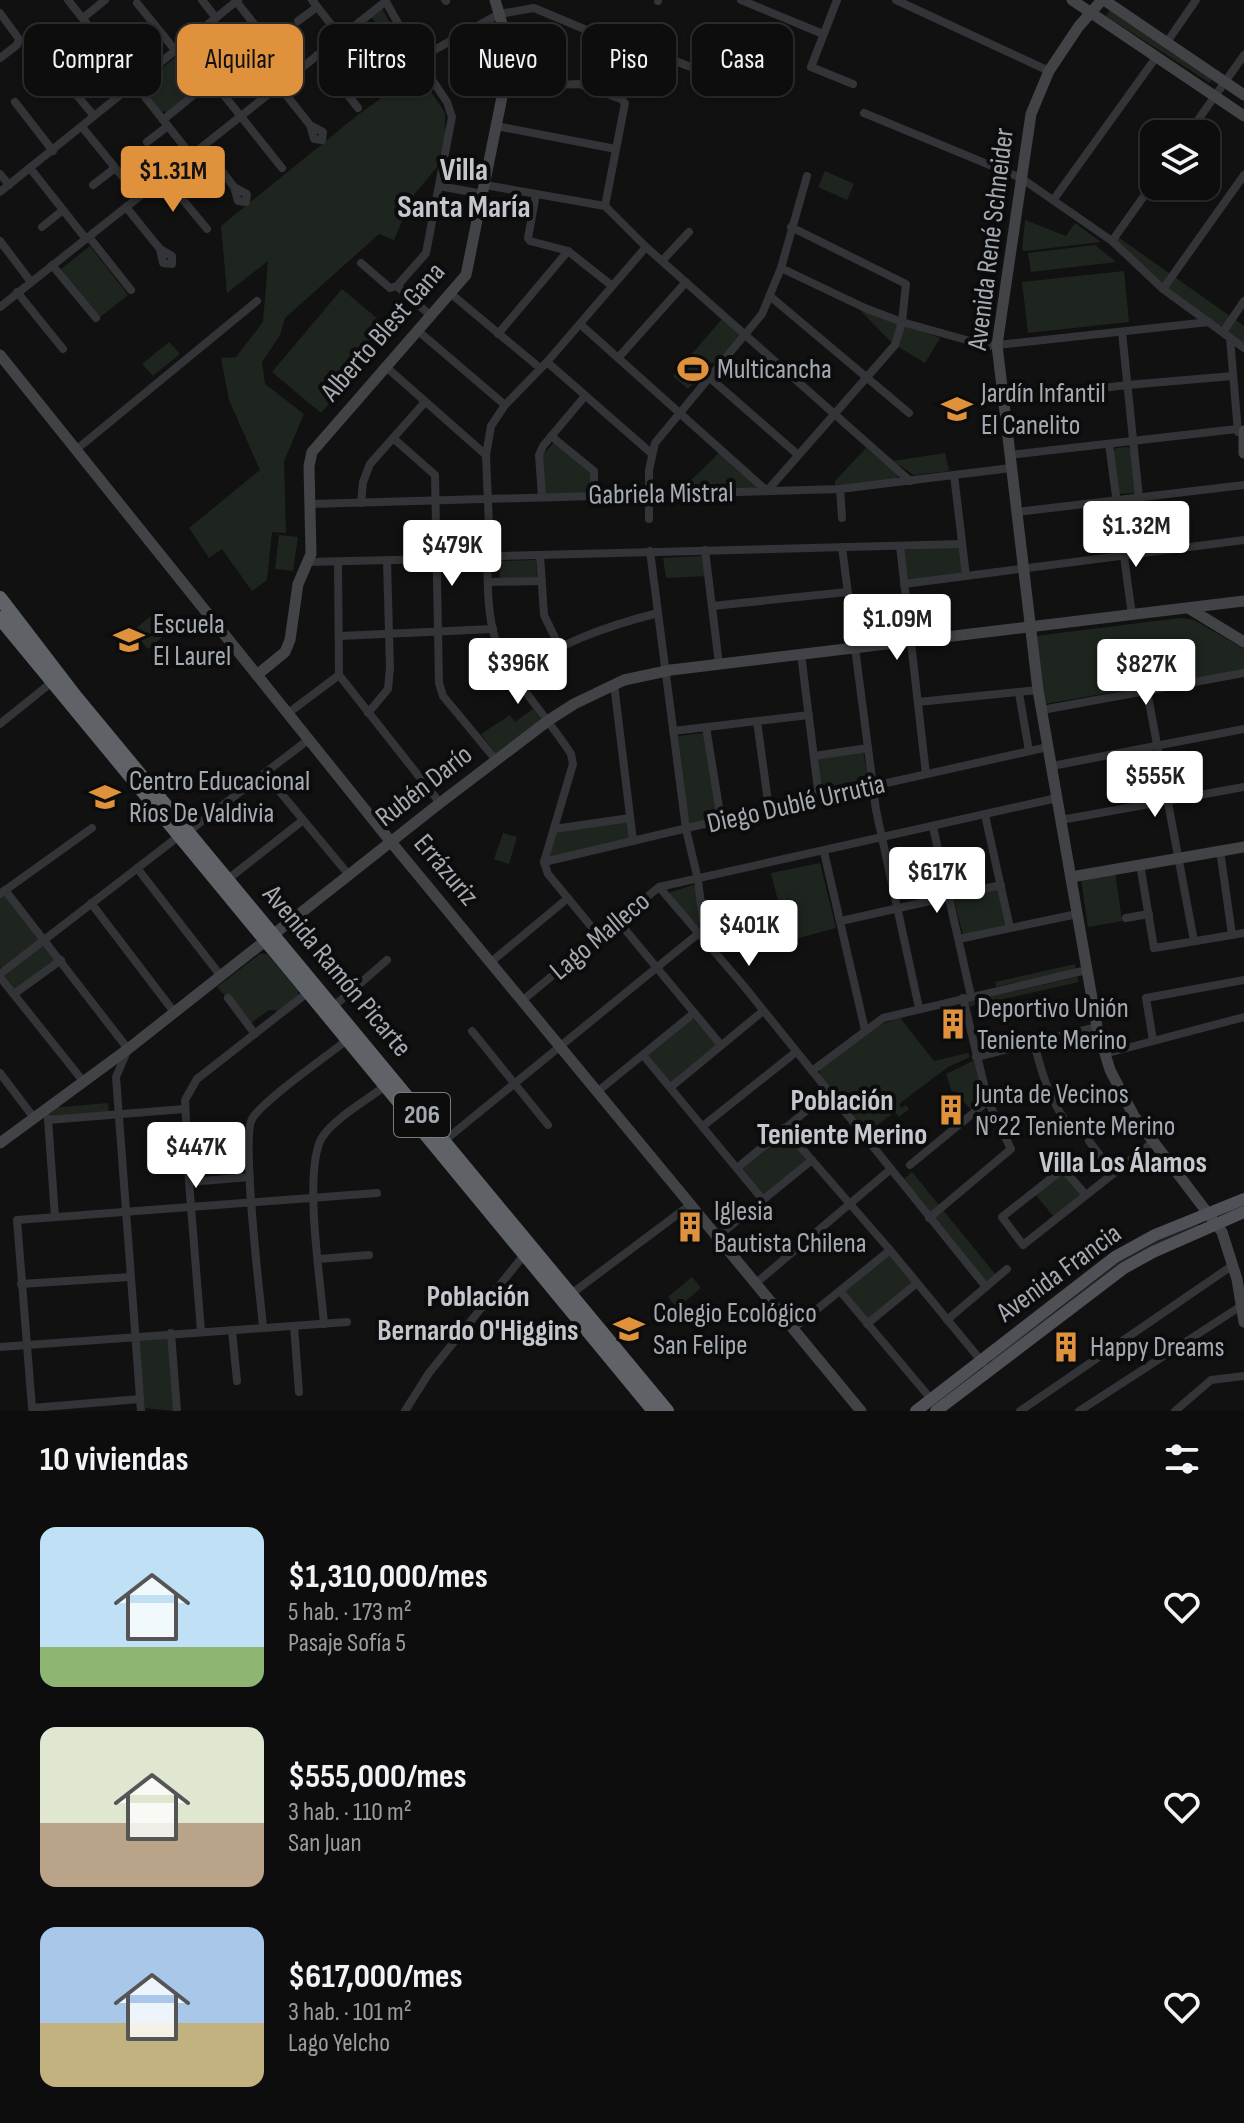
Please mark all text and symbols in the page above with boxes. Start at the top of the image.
chip: Comprar [24,24,161,96]
chip: Alquilar [177,24,303,96]
chip: Filtros [319,24,434,96]
chip: Nuevo [450,24,566,96]
chip: Piso [582,24,676,96]
chip: Casa [692,24,793,96]
map controls [1140,120,1220,200]
button: layers [1140,120,1220,200]
street label: Avenida René Schneider [961,126,1021,353]
pin: $1.31M [108,146,238,214]
district label: Villa Santa María [397,151,531,227]
text: $1.31M [139,156,207,187]
street label: Alberto Blest Gana [313,256,452,409]
sports icon: Multicancha [676,352,710,386]
place label: Multicancha [717,353,832,386]
place label: Jardín Infantil El Canelito [980,377,1106,442]
school or university icon: Jardín Infantil El Canelito [940,392,974,426]
street label: Gabriela Mistral [588,476,734,512]
pin: $1.32M [1071,501,1201,569]
text: $1.32M [1101,511,1171,542]
pin: $479K [396,520,508,588]
text: $479K [421,530,483,561]
pin: $1.09M [832,594,962,662]
text: $1.09M [862,604,932,635]
place label: Escuela El Laurel [153,608,231,673]
school or university icon: Escuela El Laurel [112,623,146,657]
pin: $396K [462,638,574,706]
pin: $827K [1090,639,1202,707]
text: $396K [487,648,549,679]
text: $827K [1115,649,1177,680]
street label: Rubén Darío [369,738,479,834]
pin: $555K [1099,751,1211,819]
text: $555K [1125,761,1185,792]
place label: Centro Educacional Ríos De Valdivia [129,765,310,830]
street label: Diego Dublé Urrutia [704,768,888,840]
school or university icon: Centro Educacional Ríos De Valdivia [88,780,122,814]
street label: Errázuriz [407,828,485,912]
pin: $617K [881,847,993,915]
text: $617K [907,857,967,888]
street label: Avenida Ramón Picarte [255,878,418,1063]
street label: Lago Malleco [543,885,657,987]
pin: $401K [693,900,805,968]
text: $401K [718,910,780,941]
place label: Deportivo Unión Teniente Merino [977,992,1129,1057]
building icon: Deportivo Unión Teniente Merino [936,1007,970,1041]
place label: Junta de Vecinos N°22 Teniente Merino [974,1078,1175,1143]
district label: Población Teniente Merino [757,1083,927,1153]
road number: 206 [394,1093,450,1137]
building icon: Junta de Vecinos N°22 Teniente Merino [934,1093,968,1127]
pin: $447K [140,1122,252,1190]
text: $447K [165,1132,227,1163]
district label: Villa Los Álamos [1039,1145,1207,1181]
place label: Iglesia Bautista Chilena [714,1195,866,1260]
building icon: Iglesia Bautista Chilena [673,1210,707,1244]
street label: Avenida Francia [990,1217,1128,1330]
district label: Población Bernardo O'Higgins [377,1279,579,1349]
place label: Colegio Ecológico San Felipe [653,1297,817,1362]
school or university icon: Colegio Ecológico San Felipe [612,1312,646,1346]
building icon: Happy Dreams [1049,1330,1083,1364]
place label: Happy Dreams [1090,1331,1225,1364]
icon: filters [1160,1437,1204,1481]
text: 10 viviendas [40,1439,188,1480]
text: $1,310,000/mes [288,1556,488,1597]
icon: home [104,1559,200,1655]
icon: heart [1160,1585,1204,1629]
text: 5 hab. · 173 m² [288,1597,412,1628]
text: Pasaje Sofía 5 [288,1628,406,1659]
text: $555,000/mes [288,1756,467,1797]
icon: home [104,1759,200,1855]
icon: heart [1160,1785,1204,1829]
text: 3 hab. · 110 m² [288,1797,412,1828]
text: San Juan [288,1828,362,1859]
text: $617,000/mes [288,1956,463,1997]
icon: home [104,1959,200,2055]
icon: heart [1160,1985,1204,2029]
text: 3 hab. · 101 m² [288,1997,412,2028]
text: Lago Yelcho [288,2028,390,2059]

